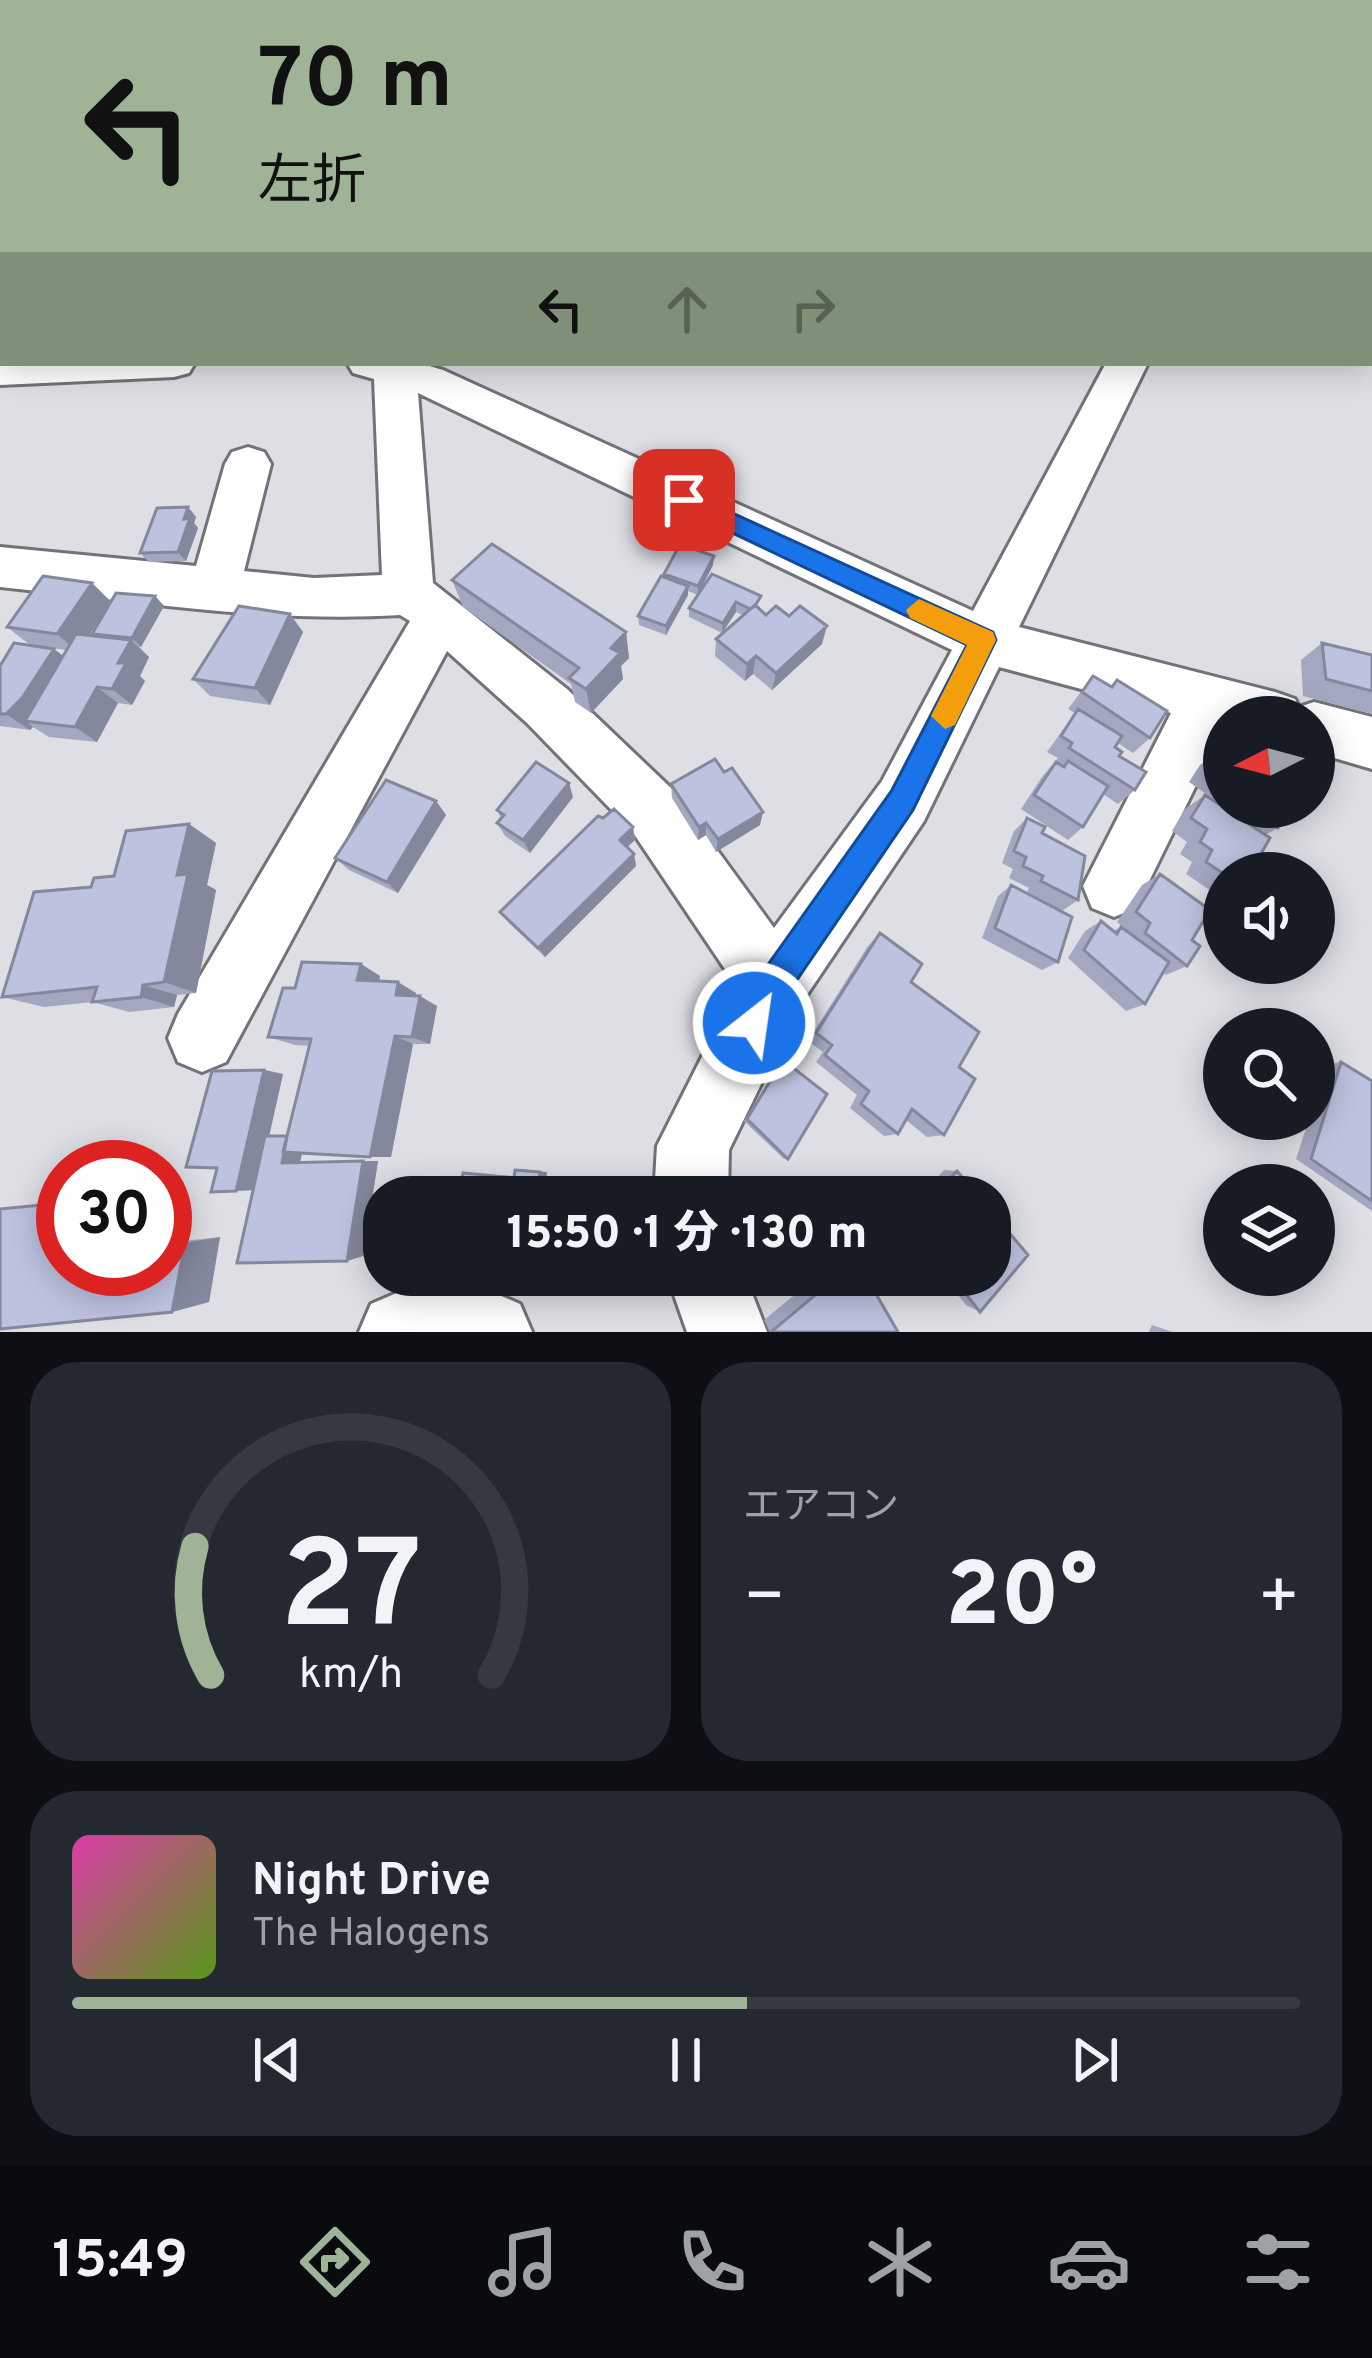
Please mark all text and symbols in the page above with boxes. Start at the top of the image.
text: 70 m [258,31,453,137]
icon: left [60,48,216,204]
text: 左折 [258,150,366,219]
icon: left [528,276,594,342]
icon: ahead [654,276,720,342]
icon: right [780,276,846,342]
pin [633,449,735,551]
icon: arrive [651,467,717,533]
north arrow [1203,696,1335,828]
map controls [1203,696,1335,1296]
button: sound [1203,852,1335,984]
position arrow [691,960,817,1086]
button: search [1203,1008,1335,1140]
speed limit sign: 30 [36,1140,192,1296]
button: layers [1203,1164,1335,1296]
text: 15:50 · 1 分 · 130 m [507,1207,867,1264]
text: エアコン [743,1484,899,1533]
text: 27 [279,1514,422,1672]
text: 20° [945,1544,1098,1657]
text: − [743,1559,786,1642]
text: + [1257,1559,1300,1642]
text: km/h [298,1648,403,1702]
text: Night Drive [252,1854,491,1911]
text: The Halogens [252,1911,490,1960]
icon: previous [244,2027,310,2093]
icon: pause [653,2027,719,2093]
icon: next [1062,2027,1128,2093]
icon: directions [293,2220,377,2304]
icon: music [481,2220,565,2304]
icon: phone [670,2220,754,2304]
icon: climate [858,2220,942,2304]
icon: car [1047,2220,1131,2304]
icon: filters [1236,2220,1320,2304]
text: 15:49 [52,2228,188,2297]

